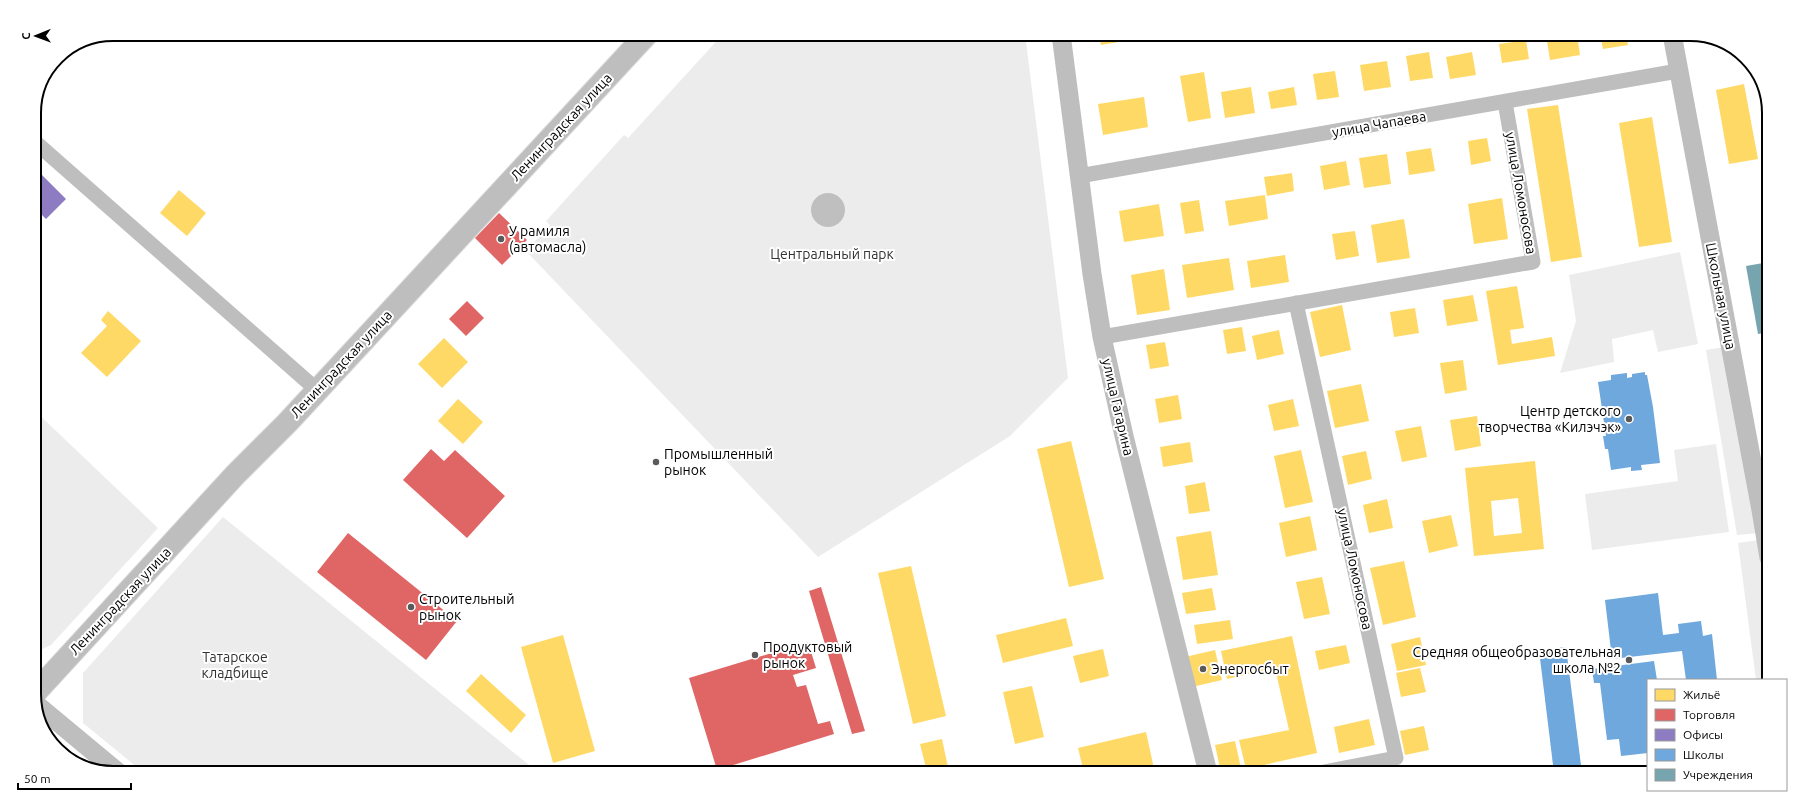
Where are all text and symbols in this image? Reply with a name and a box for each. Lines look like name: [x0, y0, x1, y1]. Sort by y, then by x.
north arrow: [16, 16, 56, 56]
text: С: [20, 33, 32, 40]
street label: Ленинградская улица: [507, 70, 615, 184]
street label: улица Чапаева: [1331, 108, 1427, 140]
street label: улица Ломоносова: [1502, 131, 1540, 255]
place label: У рамиля (автомасла): [509, 223, 586, 255]
marker: У рамиля (автомасла): [496, 234, 506, 244]
street label: Школьная улица: [1703, 241, 1739, 351]
park label: Центральный парк: [770, 246, 894, 262]
street label: Ленинградская улица: [287, 307, 395, 421]
street label: улица Гагарина: [1099, 357, 1137, 457]
place label: Центр детского творчества «Килэчэк»: [1478, 403, 1621, 435]
marker: Центр детского творчества «Килэчэк»: [1624, 414, 1634, 424]
place label: Промышленный рынок: [664, 446, 773, 478]
marker: Промышленный рынок: [651, 457, 661, 467]
street label: улица Ломоносова: [1334, 507, 1376, 631]
street label: Ленинградская улица: [66, 544, 174, 658]
place label: Строительный рынок: [419, 591, 514, 623]
marker: Строительный рынок: [406, 602, 416, 612]
place label: Продуктовый рынок: [763, 639, 852, 671]
place label: Средняя общеобразовательная школа №2: [1412, 644, 1621, 676]
park label: Татарское кладбище: [202, 649, 268, 681]
marker: Продуктовый рынок: [750, 650, 760, 660]
marker: Средняя общеобразовательная школа №2: [1624, 655, 1634, 665]
place label: Энергосбыт: [1211, 661, 1289, 677]
marker: Энергосбыт: [1198, 664, 1208, 674]
legend: [1647, 679, 1787, 791]
text: Жильё: [1683, 688, 1720, 701]
text: Торговля: [1683, 708, 1735, 721]
text: Офисы: [1683, 728, 1723, 741]
text: Школы: [1683, 748, 1724, 761]
scale bar: [18, 765, 131, 791]
text: Учреждения: [1683, 768, 1753, 781]
text: 50 m: [24, 772, 51, 785]

